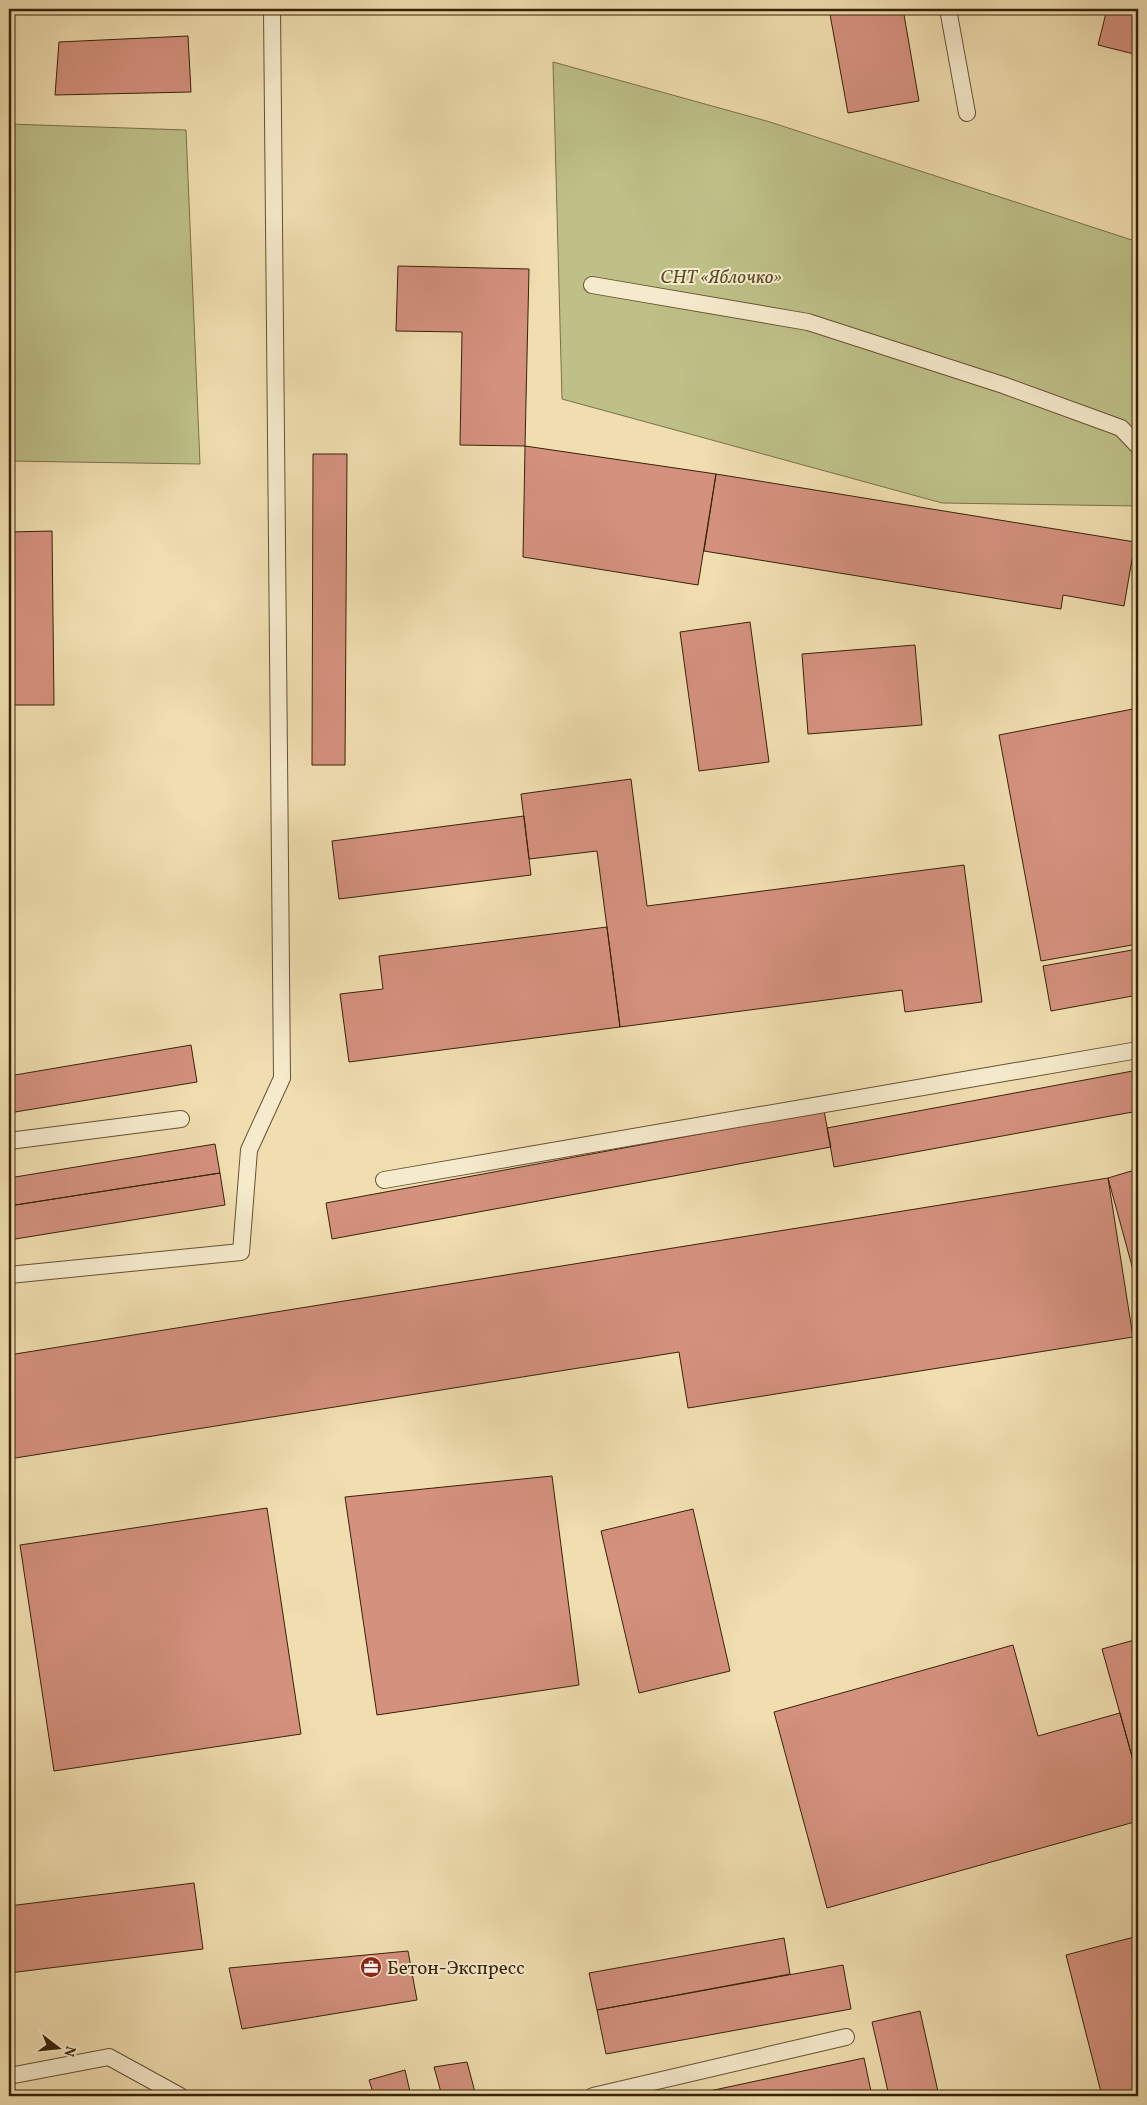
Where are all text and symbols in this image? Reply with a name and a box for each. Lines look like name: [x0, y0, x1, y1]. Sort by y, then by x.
park label: СНТ «Яблочко»: [660, 265, 782, 291]
office icon: Бетон-Экспресс: [359, 1955, 383, 1979]
place label: Бетон-Экспресс: [387, 1956, 525, 1982]
north arrow: [32, 2022, 82, 2072]
text: N: [59, 2044, 80, 2059]

